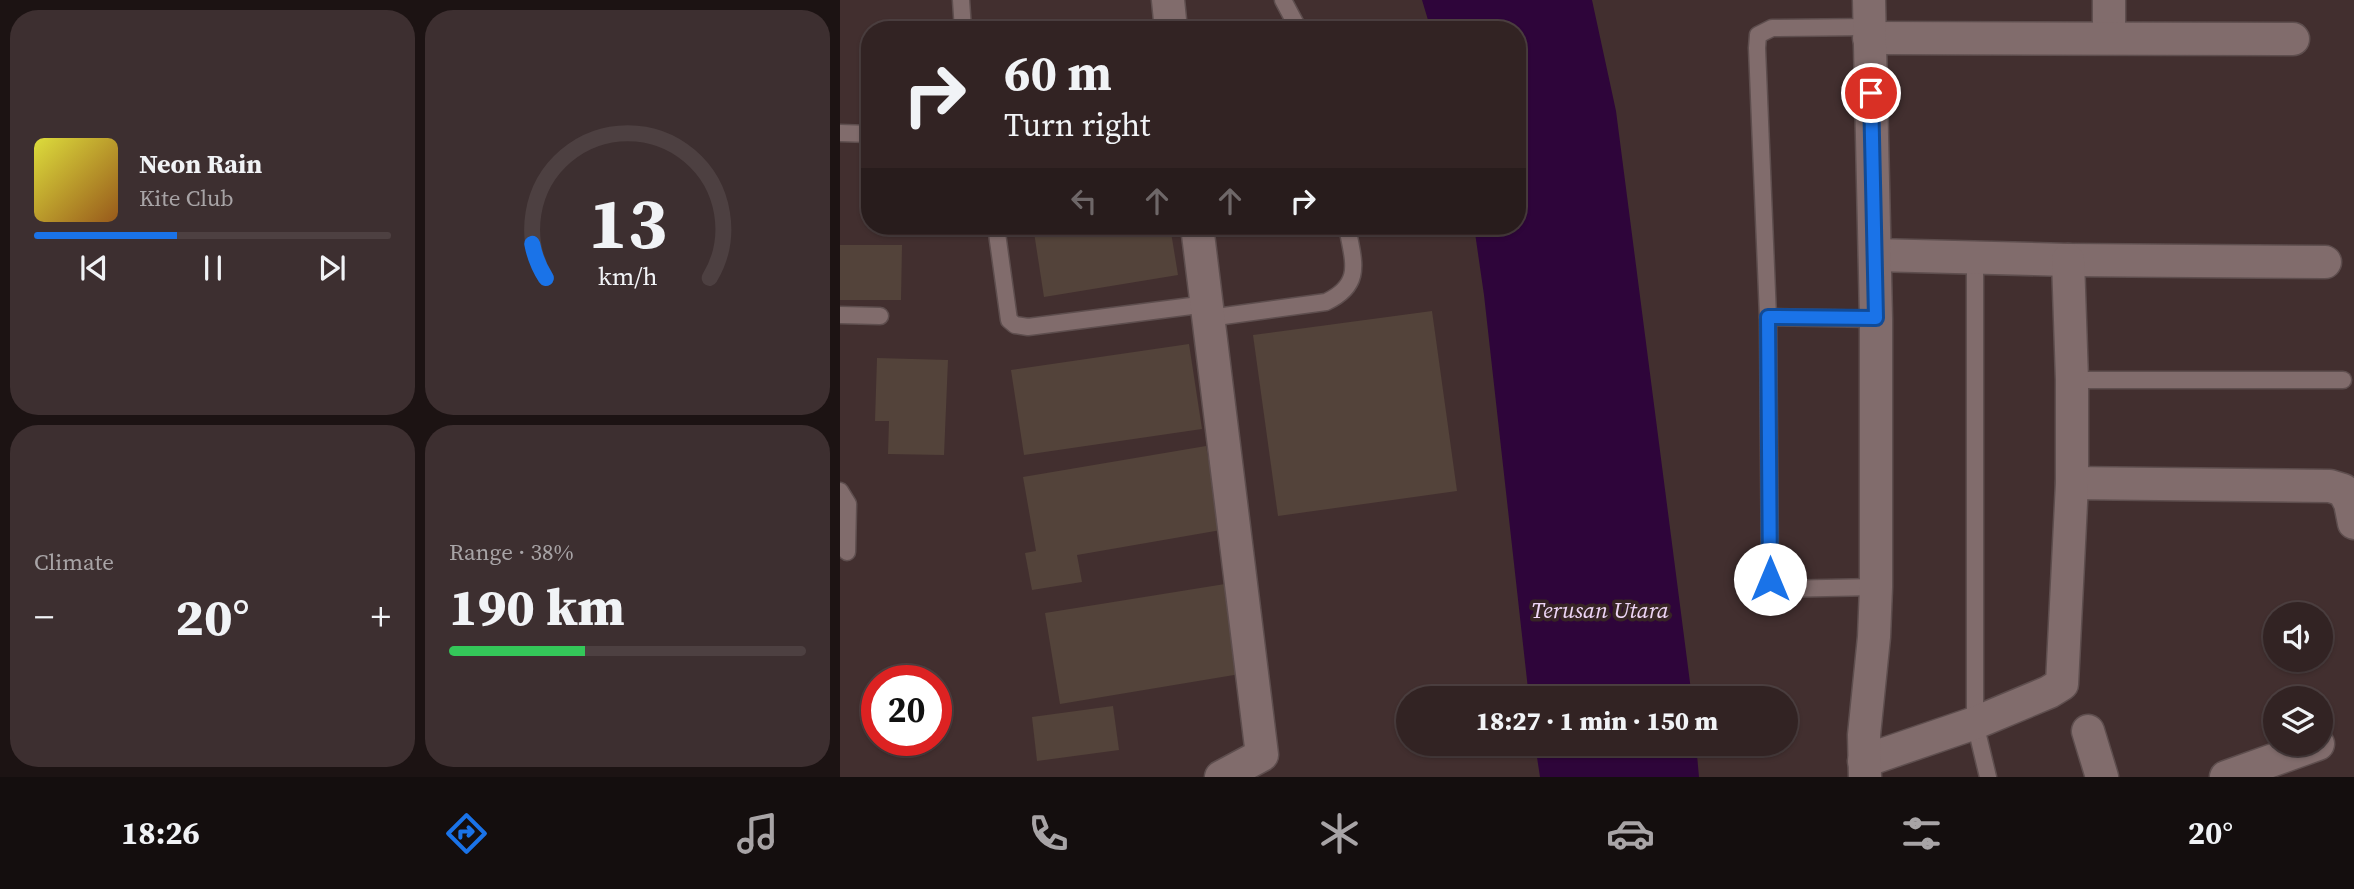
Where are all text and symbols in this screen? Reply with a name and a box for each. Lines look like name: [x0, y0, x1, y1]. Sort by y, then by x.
text: 60 m: [1004, 39, 1112, 106]
icon: right: [889, 49, 980, 140]
pin: [1841, 63, 1901, 123]
icon: arrive: [1852, 74, 1890, 112]
text: Turn right: [1004, 103, 1150, 147]
text: Neon Rain: [139, 146, 262, 182]
text: 13: [588, 174, 667, 273]
text: Kite Club: [139, 182, 234, 214]
icon: left: [1065, 182, 1103, 220]
icon: ahead: [1138, 182, 1176, 220]
icon: ahead: [1211, 182, 1249, 220]
icon: right: [1284, 182, 1322, 220]
icon: previous: [75, 249, 113, 287]
icon: pause: [194, 249, 232, 287]
icon: next: [313, 249, 351, 287]
text: km/h: [598, 259, 657, 293]
text: Range · 38%: [449, 536, 574, 568]
position arrow: [1733, 542, 1807, 616]
text: Climate: [34, 546, 114, 578]
text: 190 km: [449, 571, 625, 642]
text: 20°: [175, 581, 250, 652]
text: −: [34, 591, 54, 643]
text: +: [371, 591, 391, 643]
water label: Terusan Utara: [1531, 594, 1669, 626]
map controls: [2263, 602, 2333, 756]
button: sound: [2263, 602, 2333, 672]
speed limit sign: 20: [861, 665, 952, 756]
button: layers: [2263, 686, 2333, 756]
text: 18:27 · 1 min · 150 m: [1476, 703, 1718, 739]
icon: directions: [442, 809, 491, 858]
icon: music: [733, 809, 782, 858]
icon: phone: [1024, 809, 1073, 858]
icon: climate: [1315, 809, 1364, 858]
icon: car: [1606, 809, 1655, 858]
icon: filters: [1897, 809, 1946, 858]
text: 18:26: [121, 811, 200, 855]
text: 20°: [2188, 811, 2233, 855]

